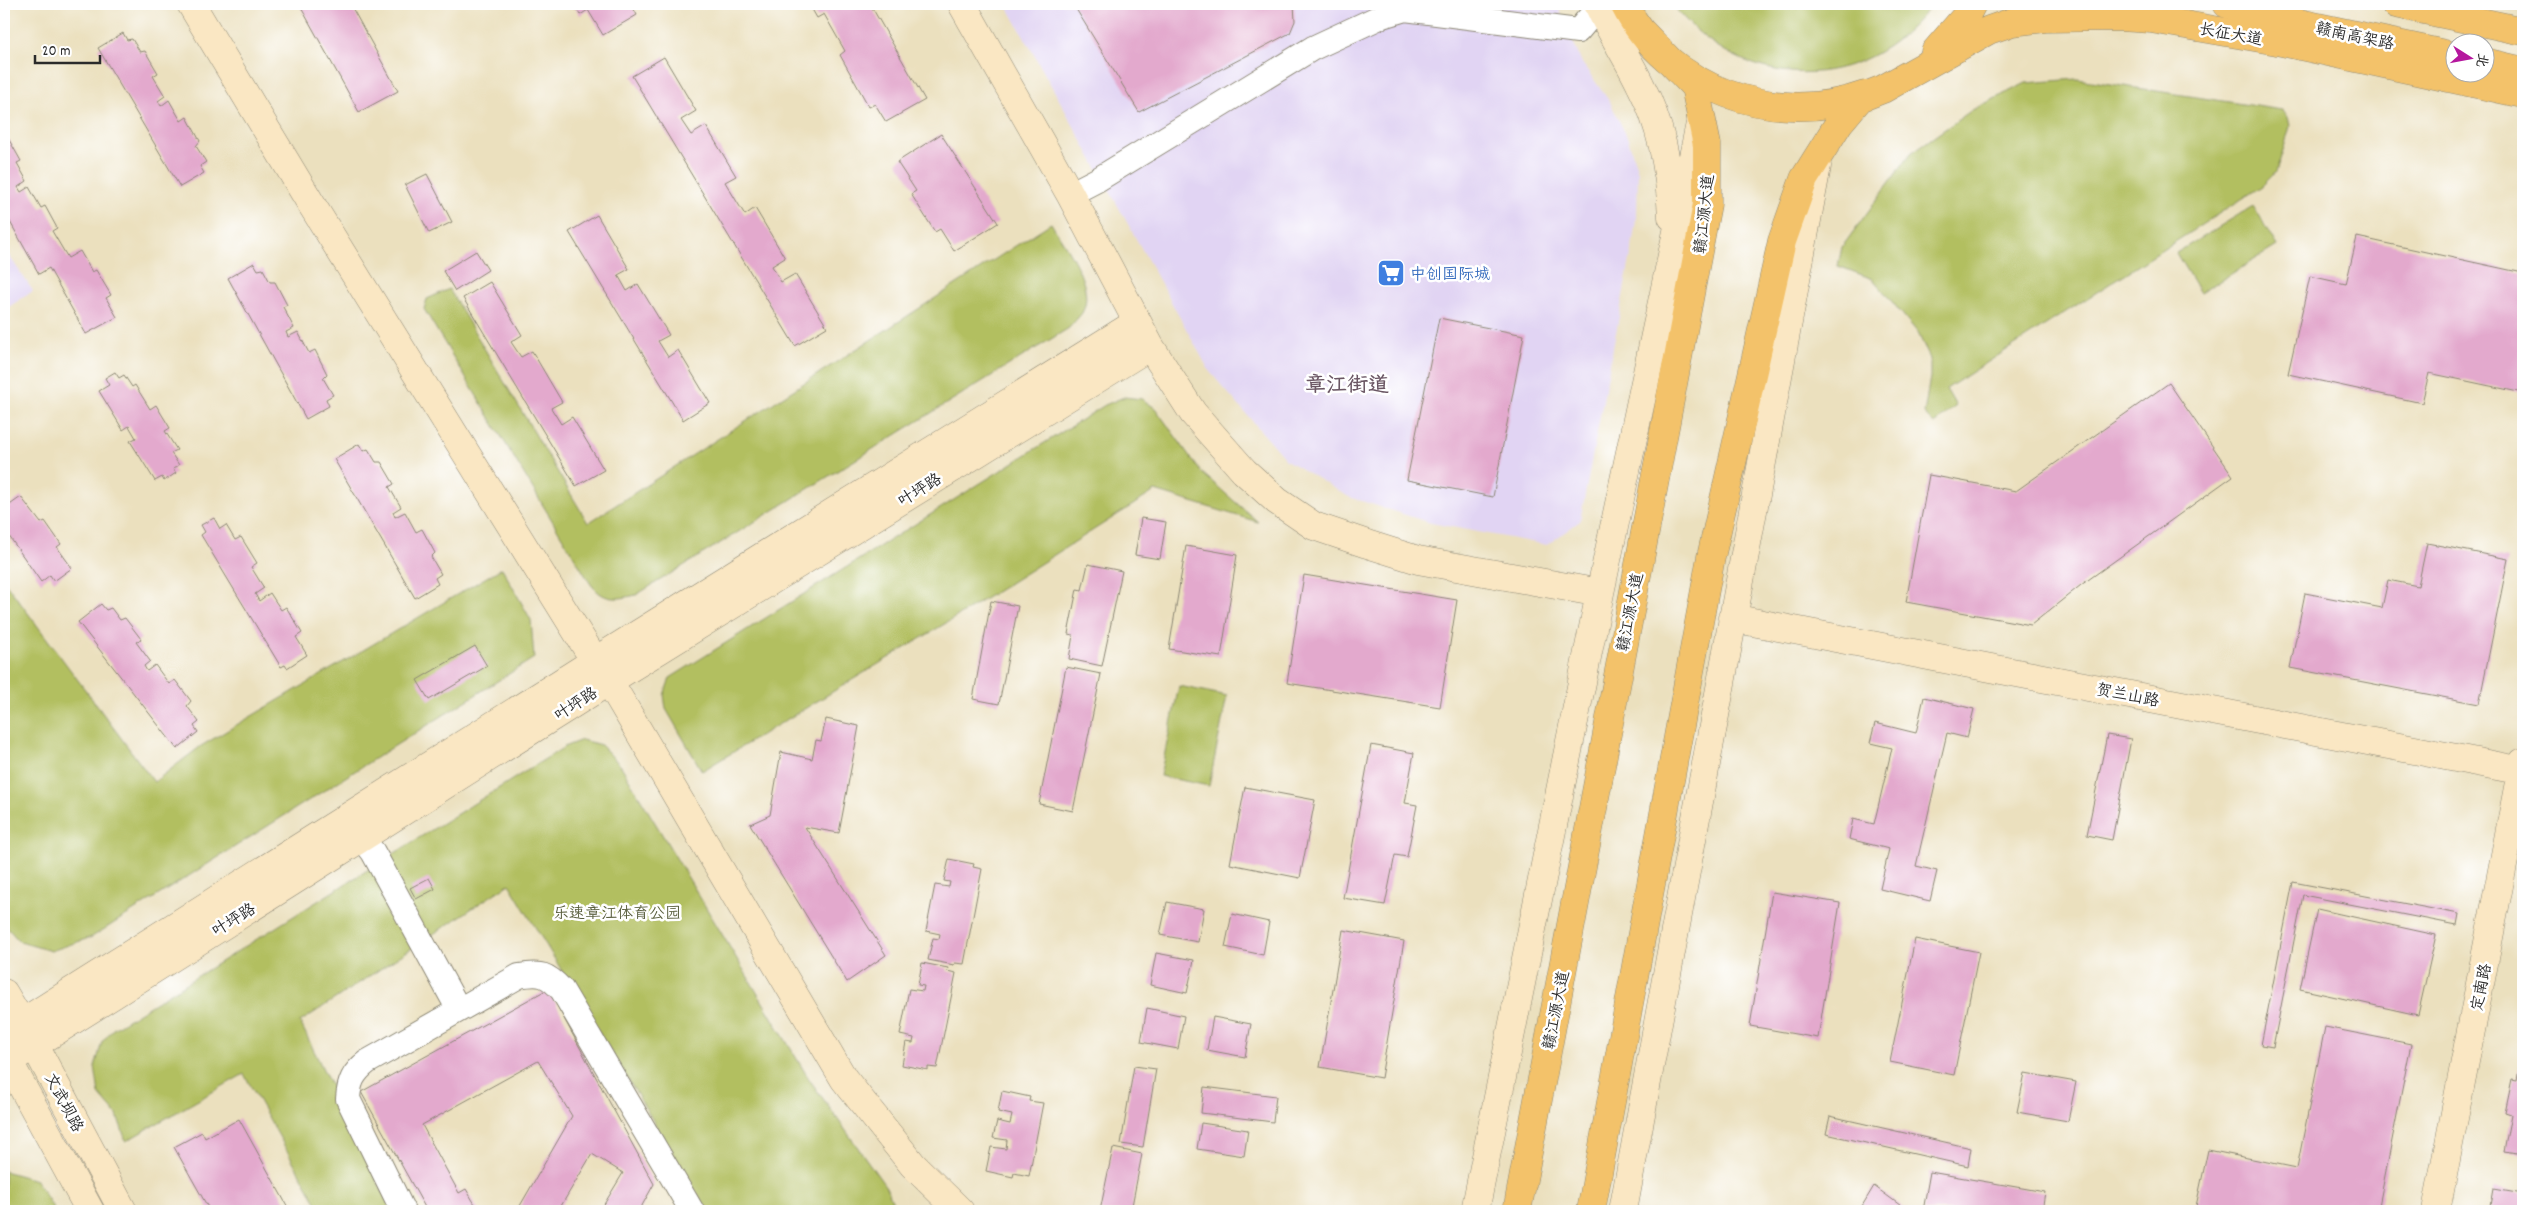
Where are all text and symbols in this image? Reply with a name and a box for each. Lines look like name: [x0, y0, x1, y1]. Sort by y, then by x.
street label: 赣南高架路: [2313, 18, 2396, 57]
street label: 长征大道: [2197, 19, 2264, 52]
scale bar: [35, 32, 100, 64]
north arrow: [2444, 32, 2494, 82]
text: 20 m: [42, 41, 70, 63]
text: 北: [2470, 51, 2492, 69]
street label: 赣江源大道: [1690, 173, 1721, 255]
supermarket icon: 中创国际城: [1376, 258, 1406, 288]
place label: 中创国际城: [1410, 264, 1490, 287]
district label: 章江街道: [1305, 372, 1389, 402]
street label: 叶坪路: [894, 469, 947, 514]
street label: 赣江源大道: [1613, 571, 1650, 654]
street label: 贺兰山路: [2094, 679, 2161, 714]
street label: 叶坪路: [550, 682, 603, 728]
street label: 叶坪路: [208, 899, 261, 944]
park label: 乐速章江体育公园: [553, 903, 681, 926]
street label: 定南路: [2467, 962, 2498, 1013]
street label: 赣江源大道: [1539, 969, 1576, 1052]
street label: 文武坝路: [38, 1070, 88, 1137]

